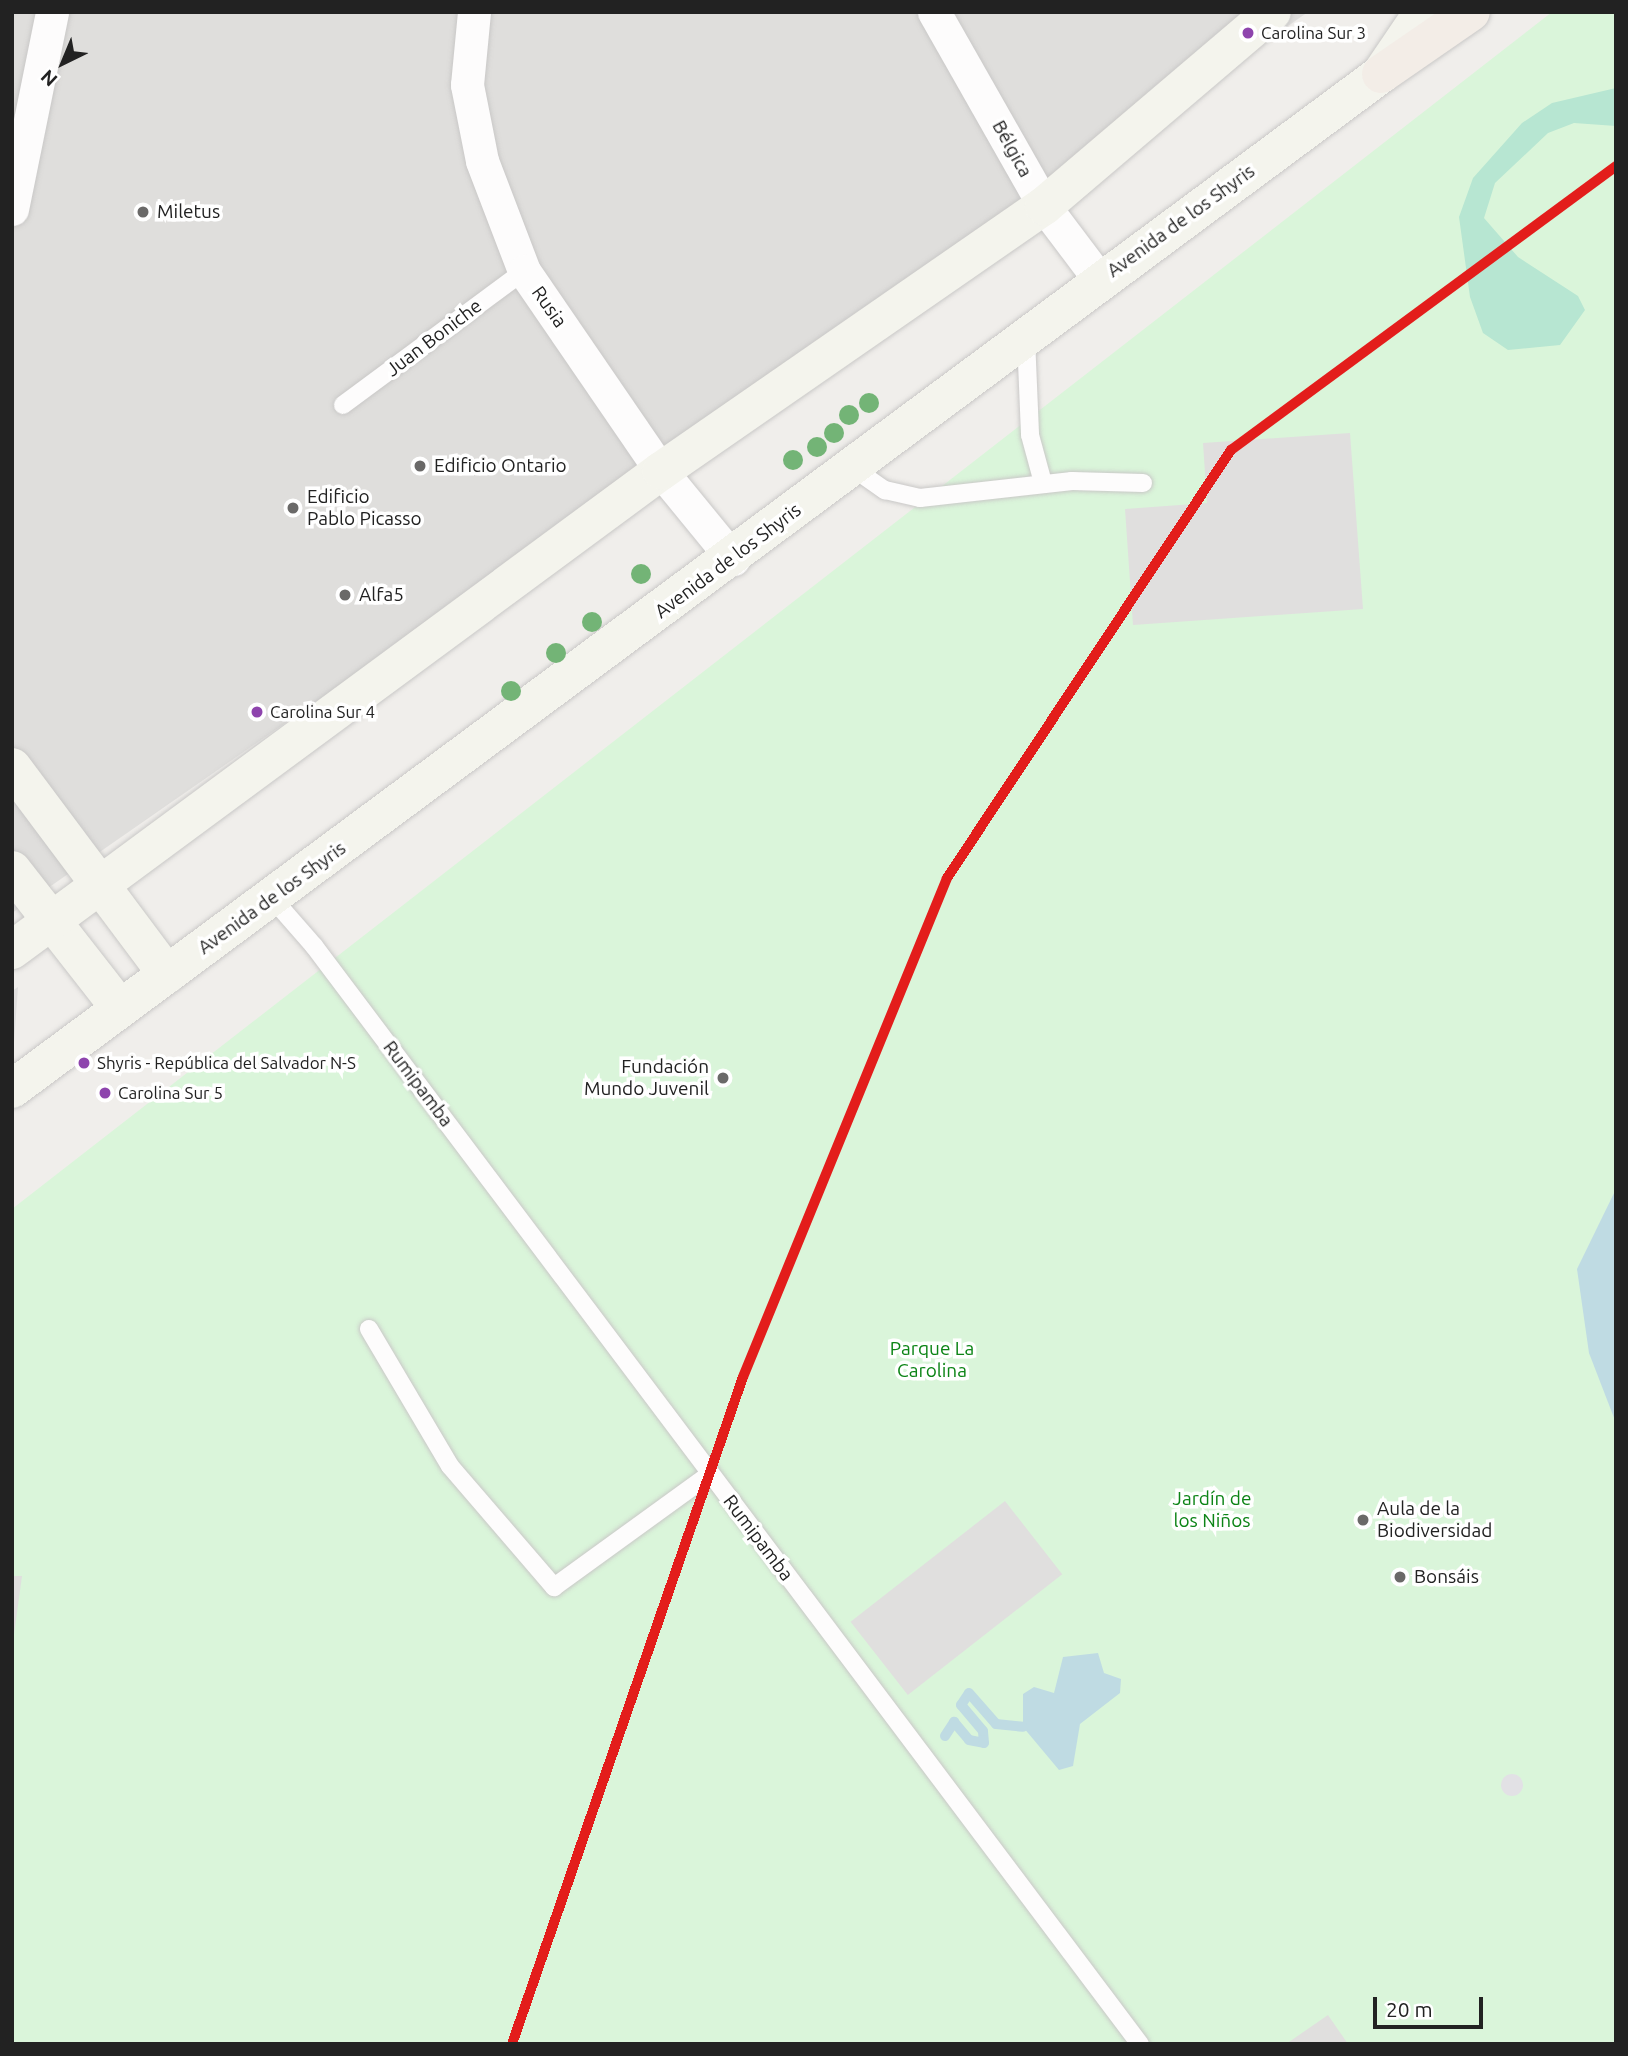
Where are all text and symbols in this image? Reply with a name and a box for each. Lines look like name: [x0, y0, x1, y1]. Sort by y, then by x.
place label: Carolina Sur 3: [1261, 23, 1366, 43]
marker: Carolina Sur 3: [1241, 26, 1255, 40]
north arrow: [28, 28, 98, 98]
text: N: [36, 65, 61, 91]
street label: Bélgica: [987, 117, 1037, 181]
street label: Avenida de los Shyris: [1103, 160, 1259, 282]
place label: Miletus: [157, 201, 220, 223]
marker: Miletus: [135, 204, 151, 220]
street label: Rusia: [527, 282, 571, 332]
street label: Juan Boniche: [382, 295, 486, 381]
place label: Edificio Ontario: [434, 455, 567, 477]
marker: Edificio Ontario: [412, 458, 428, 474]
place label: Edificio Pablo Picasso: [307, 486, 422, 530]
street label: Avenida de los Shyris: [650, 499, 806, 623]
marker: Edificio Pablo Picasso: [285, 500, 301, 516]
place label: Alfa5: [359, 584, 404, 606]
marker: Alfa5: [337, 587, 353, 603]
place label: Carolina Sur 4: [270, 702, 375, 722]
marker: Carolina Sur 4: [250, 705, 264, 719]
street label: Avenida de los Shyris: [194, 837, 350, 959]
street label: Rumipamba: [378, 1036, 458, 1132]
place label: Shyris - República del Salvador N-S: [97, 1053, 356, 1073]
marker: Shyris - República del Salvador N-S: [77, 1056, 91, 1070]
place label: Fundación Mundo Juvenil: [584, 1056, 709, 1100]
marker: Fundación Mundo Juvenil: [715, 1070, 731, 1086]
place label: Carolina Sur 5: [118, 1083, 223, 1103]
marker: Carolina Sur 5: [98, 1086, 112, 1100]
park label: Parque La Carolina: [890, 1338, 974, 1382]
park label: Jardín de los Niños: [1173, 1488, 1251, 1532]
street label: Rumipamba: [718, 1490, 798, 1586]
place label: Aula de la Biodiversidad: [1377, 1498, 1492, 1542]
marker: Aula de la Biodiversidad: [1355, 1512, 1371, 1528]
place label: Bonsáis: [1414, 1566, 1479, 1588]
marker: Bonsáis: [1392, 1569, 1408, 1585]
scale bar: [1376, 1982, 1486, 2026]
text: 20 m: [1386, 1997, 1433, 2021]

